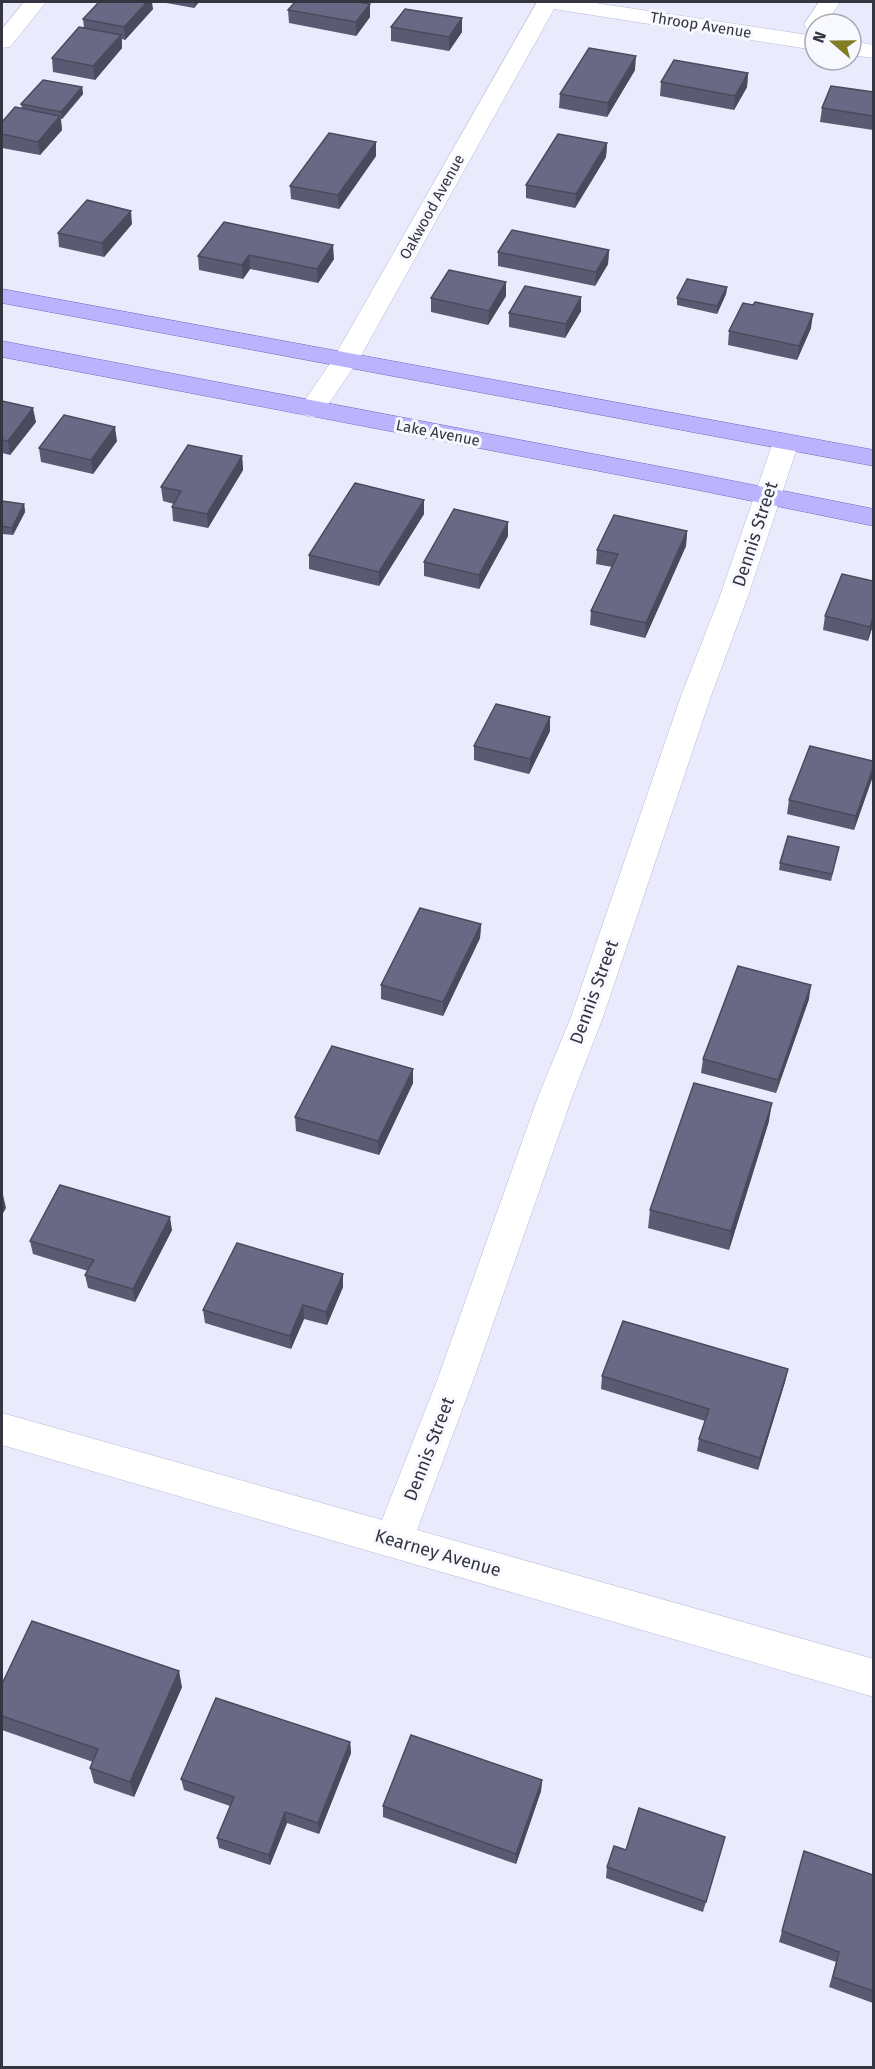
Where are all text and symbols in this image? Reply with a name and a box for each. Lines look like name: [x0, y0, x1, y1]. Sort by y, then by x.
street label: Throop Avenue: [649, 8, 753, 42]
north arrow: [803, 12, 863, 72]
text: N: [809, 29, 830, 45]
street label: Oakwood Avenue: [396, 151, 468, 263]
street label: Lake Avenue: [395, 416, 481, 450]
street label: Dennis Street: [728, 478, 783, 590]
street label: Dennis Street: [565, 936, 623, 1047]
street label: Dennis Street: [399, 1393, 459, 1504]
street label: Kearney Avenue: [372, 1524, 504, 1582]

